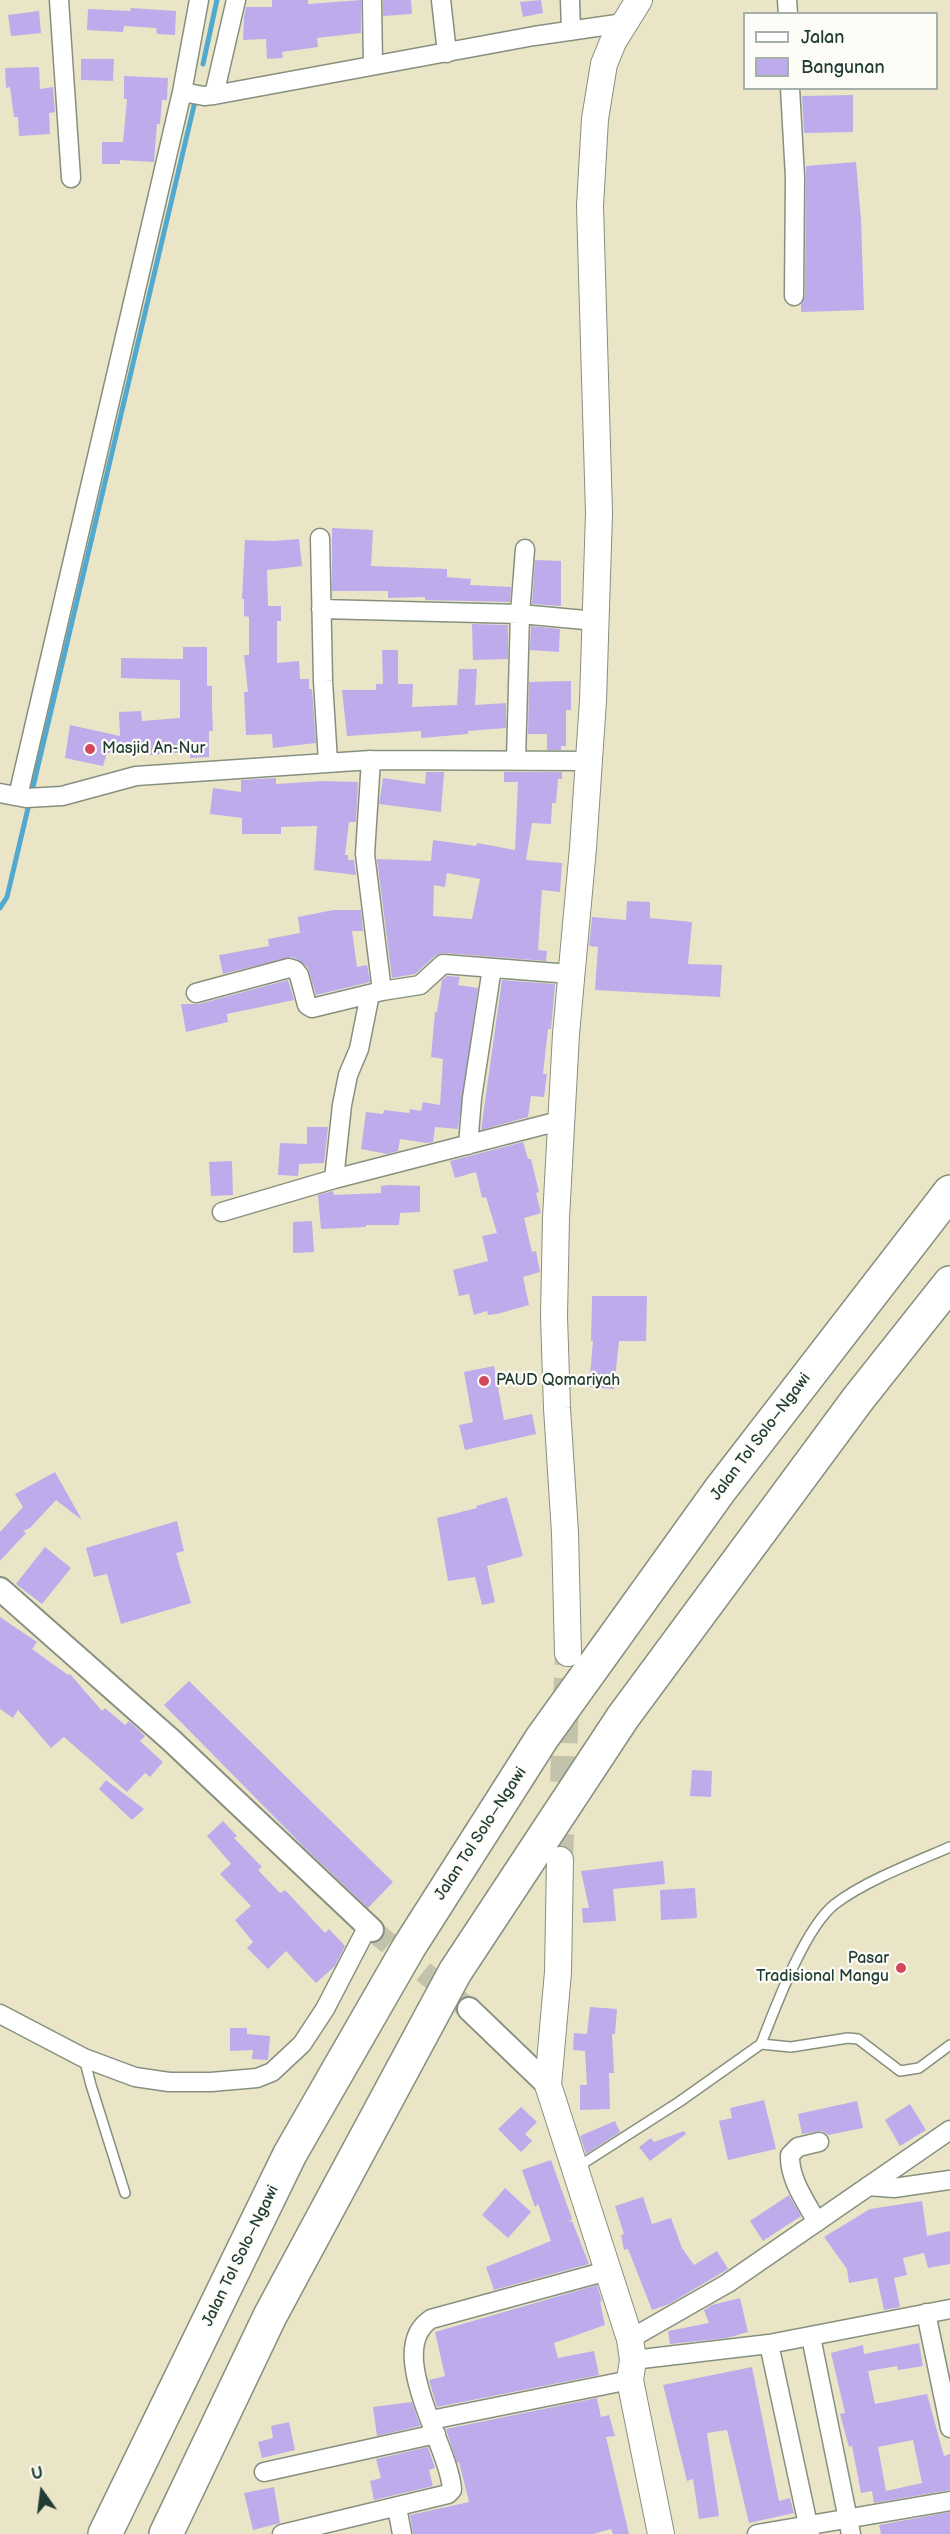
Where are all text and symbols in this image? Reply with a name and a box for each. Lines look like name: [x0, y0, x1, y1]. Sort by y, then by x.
legend: [743, 12, 938, 90]
text: Jalan: [801, 27, 844, 48]
text: Bangunan: [801, 57, 885, 78]
place label: Masjid An-Nur: [102, 739, 205, 759]
marker: Masjid An-Nur: [83, 742, 97, 756]
street label: Jalan Tol Solo–Ngawi: [707, 1370, 815, 1504]
place label: PAUD Qomariyah: [496, 1371, 620, 1391]
marker: PAUD Qomariyah: [477, 1374, 491, 1388]
street label: Jalan Tol Solo–Ngawi: [431, 1764, 531, 1904]
place label: Pasar Tradisional Mangu: [756, 1949, 889, 1987]
marker: Pasar Tradisional Mangu: [894, 1961, 908, 1975]
street label: Jalan Tol Solo–Ngawi: [198, 2182, 284, 2330]
north arrow: [12, 2462, 72, 2522]
text: U: [30, 2463, 45, 2485]

